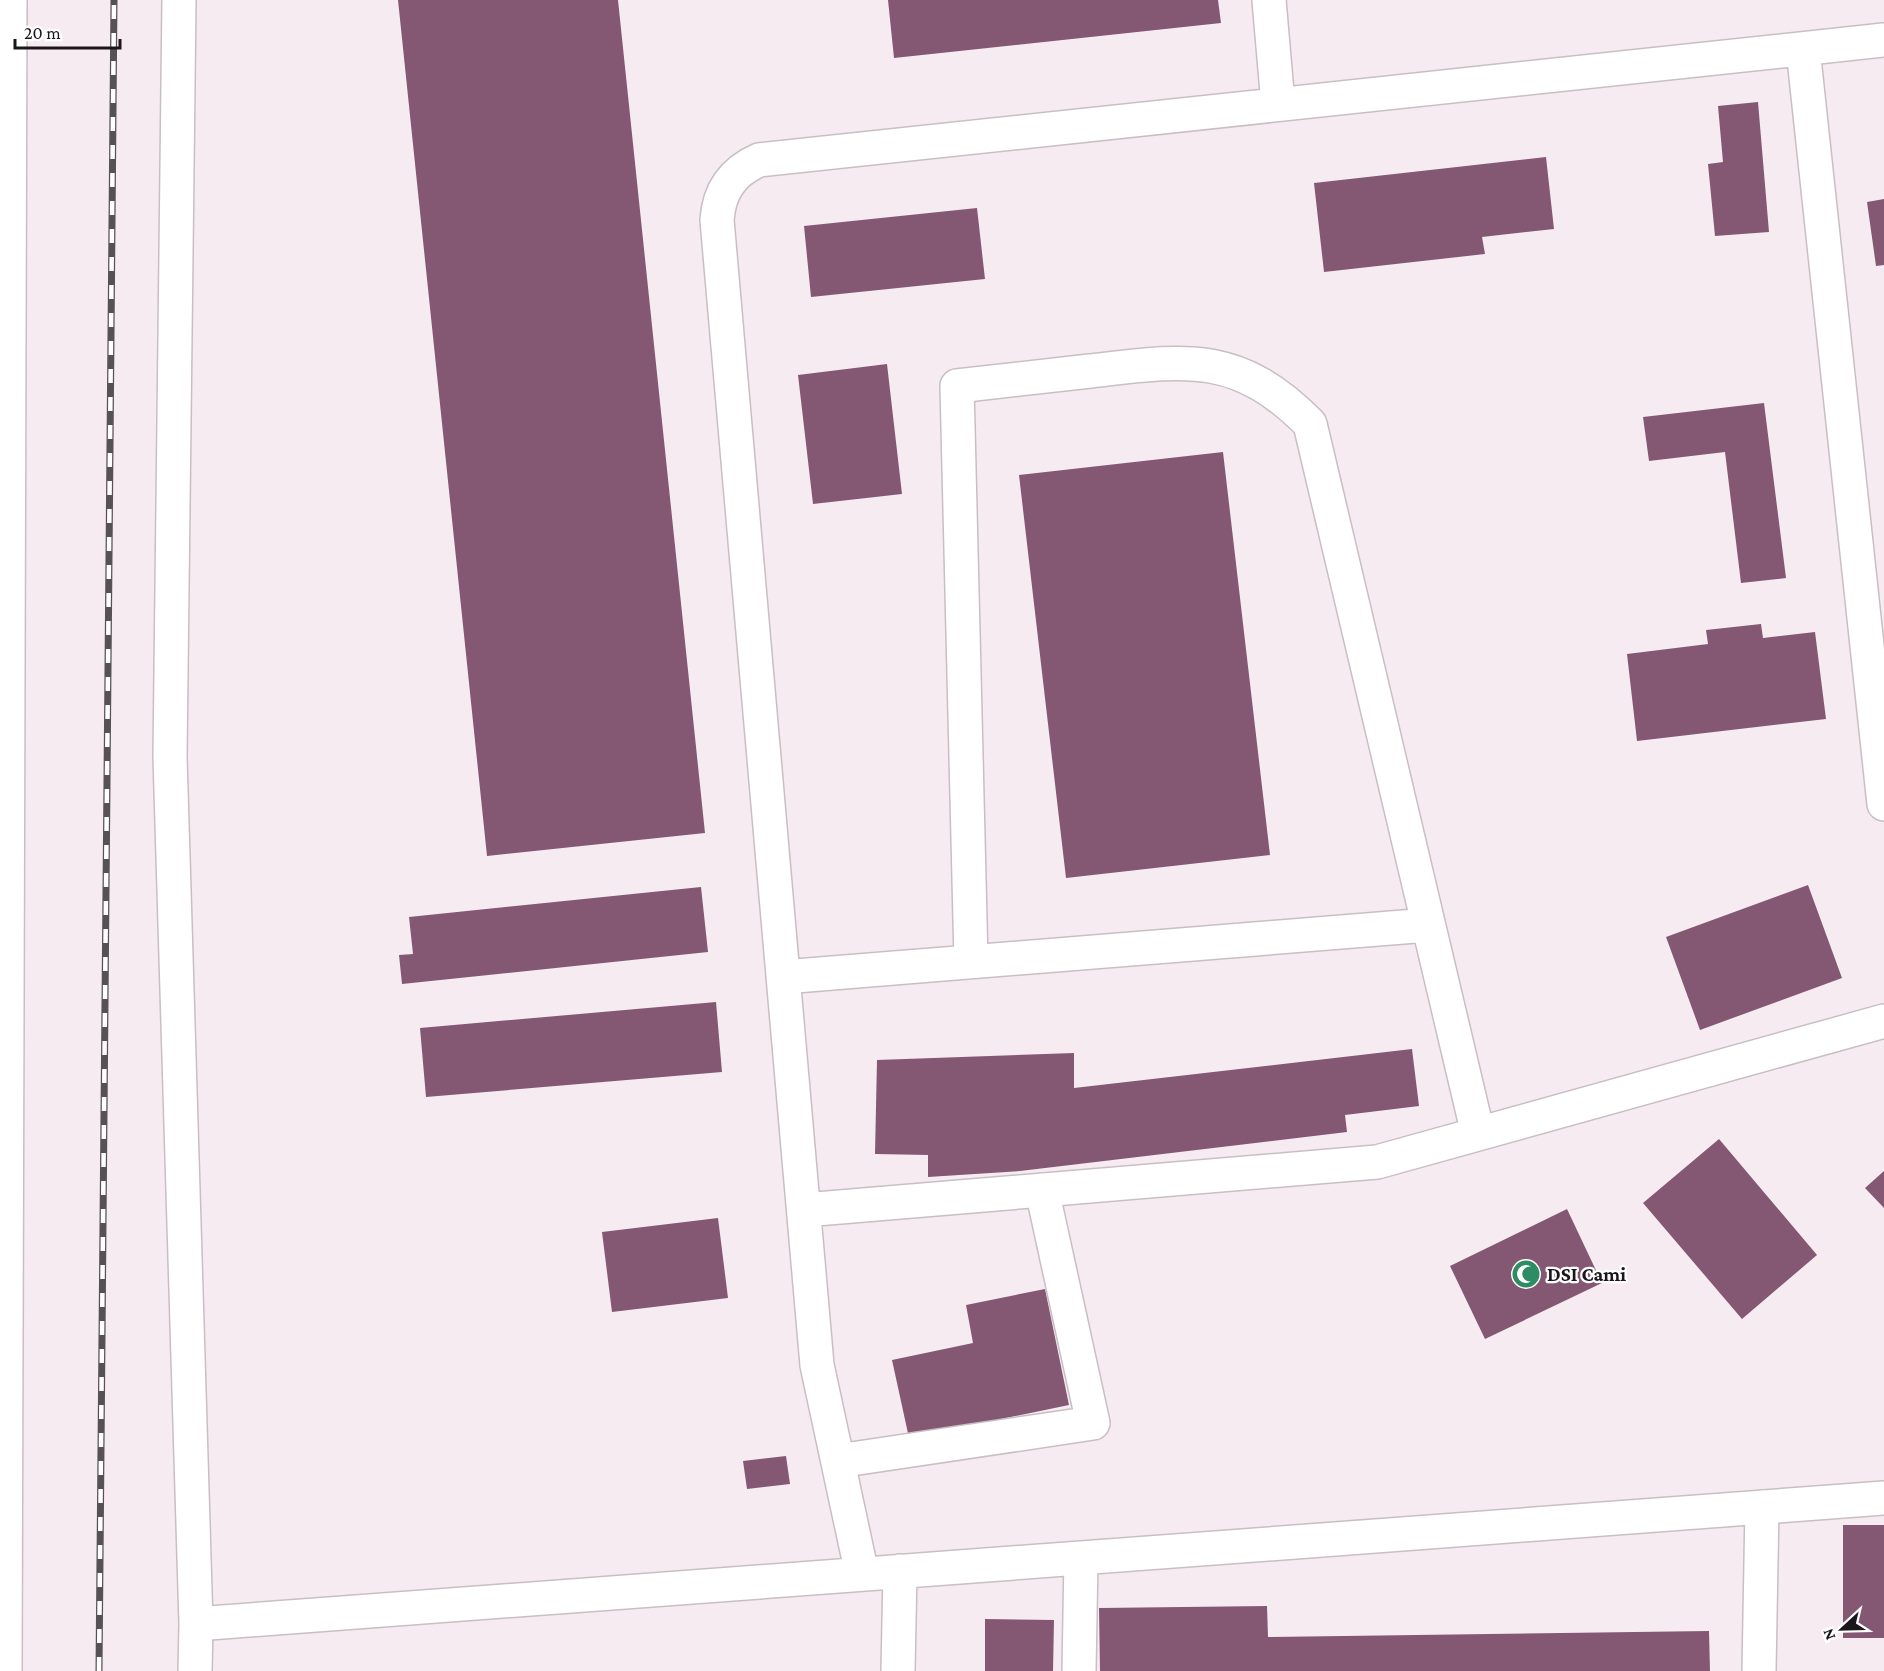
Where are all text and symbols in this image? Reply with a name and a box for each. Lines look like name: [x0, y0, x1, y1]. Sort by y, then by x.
scale bar: [15, 12, 120, 50]
text: 20 m: [24, 23, 61, 43]
mosque icon: DSI Cami: [1510, 1258, 1542, 1290]
place label: DSI Cami: [1547, 1263, 1626, 1285]
north arrow: [1812, 1599, 1872, 1659]
text: N: [1819, 1626, 1838, 1643]

